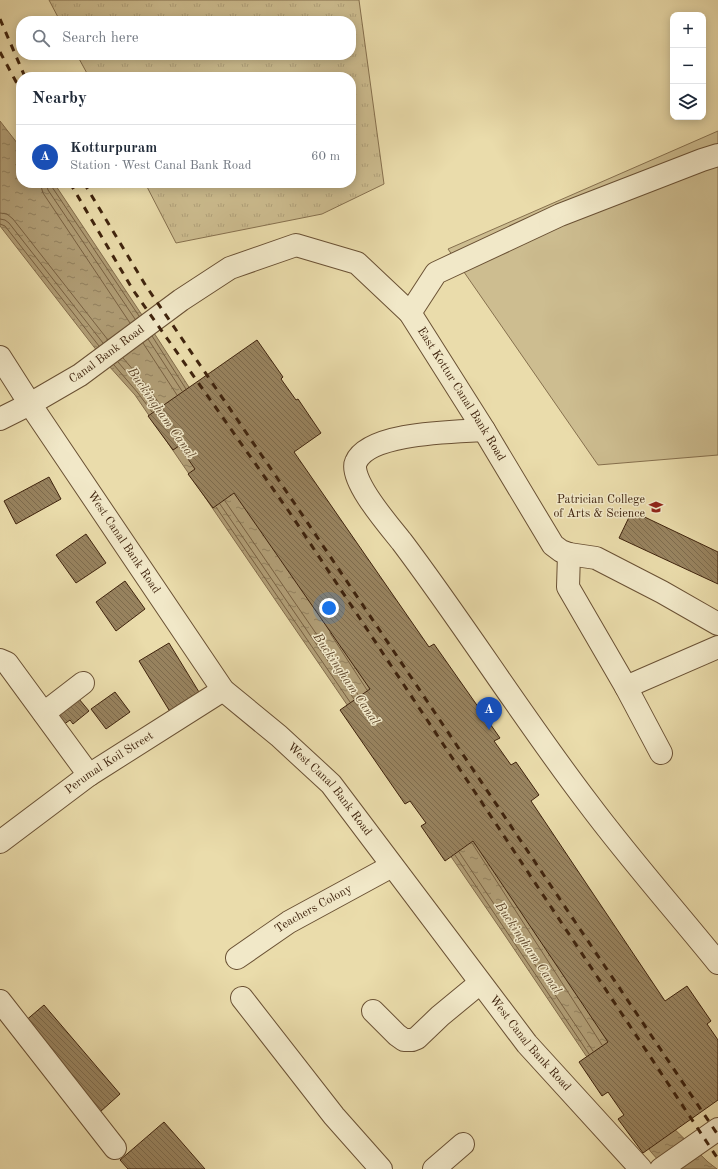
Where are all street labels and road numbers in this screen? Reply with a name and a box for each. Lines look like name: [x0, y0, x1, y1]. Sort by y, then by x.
street label: Canal Bank Road: [67, 323, 147, 386]
street label: East Kottur Canal Bank Road: [415, 325, 507, 463]
street label: West Canal Bank Road: [85, 489, 162, 596]
street label: Perumal Koil Street: [63, 730, 156, 797]
street label: West Canal Bank Road: [285, 741, 374, 838]
street label: Teachers Colony: [273, 883, 355, 936]
street label: West Canal Bank Road: [487, 994, 573, 1093]

